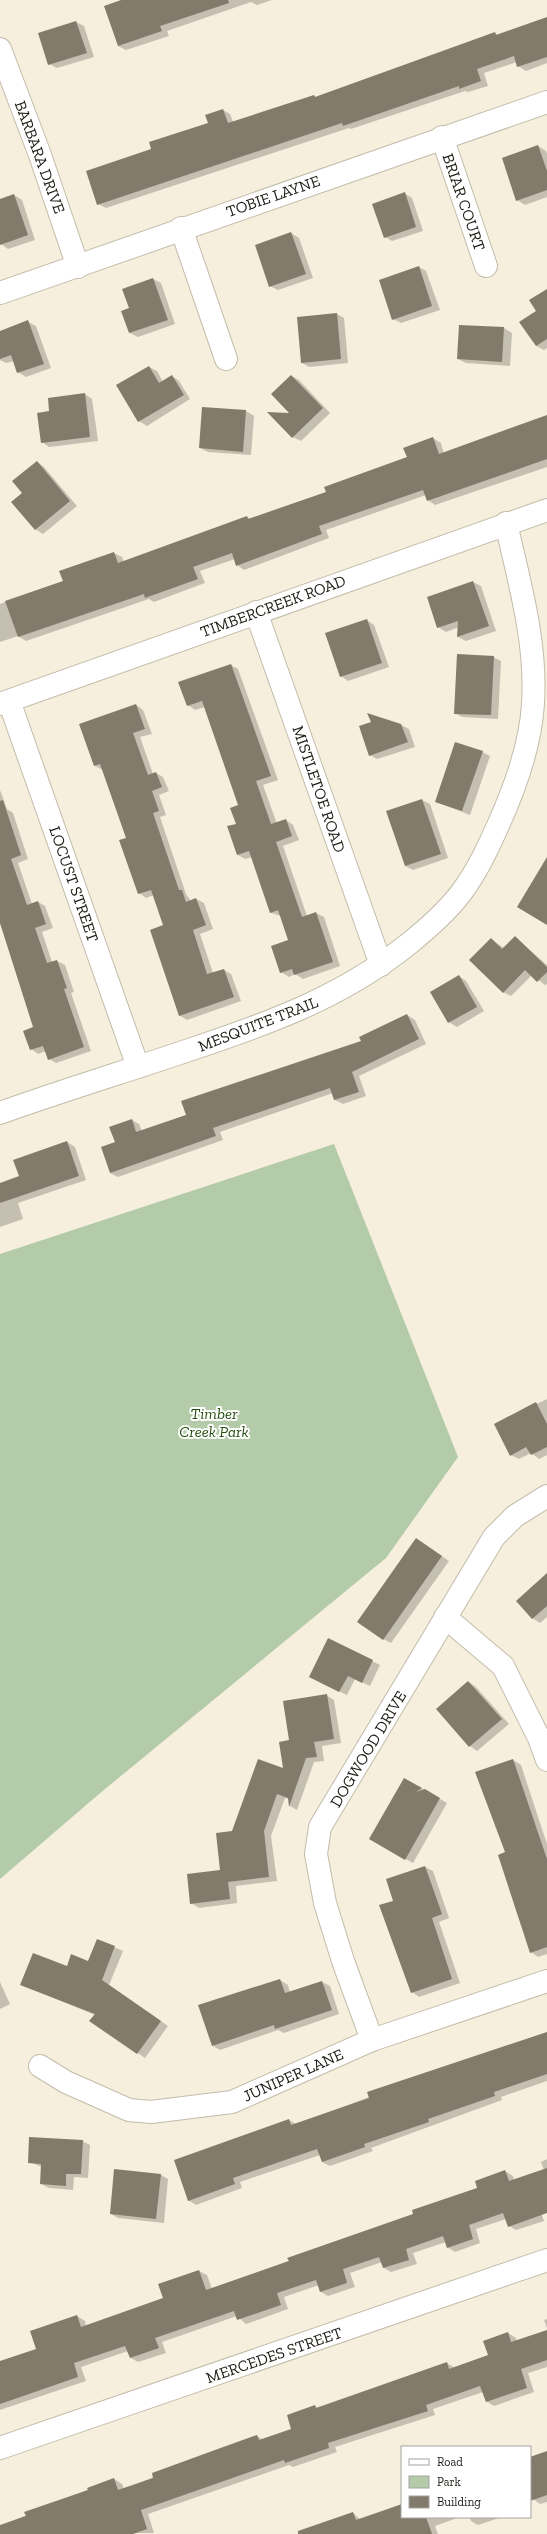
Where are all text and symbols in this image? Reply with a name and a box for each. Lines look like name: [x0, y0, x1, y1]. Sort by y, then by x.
street label: BARBARA DRIVE: [11, 98, 69, 216]
street label: BRIAR COURT: [438, 151, 490, 253]
street label: TOBIE LAYNE: [224, 171, 322, 221]
street label: TIMBERCREEK ROAD: [198, 571, 348, 641]
street label: MISTLETOE ROAD: [288, 723, 350, 855]
street label: LOCUST STREET: [45, 824, 103, 944]
street label: MESQUITE TRAIL: [195, 992, 321, 1056]
park label: Timber Creek Park: [179, 1404, 249, 1441]
street label: DOGWOOD DRIVE: [326, 1687, 410, 1811]
street label: JUNIPER LANE: [240, 2044, 346, 2106]
street label: MERCEDES STREET: [203, 2323, 345, 2387]
legend: [401, 2446, 531, 2518]
text: Road: [437, 2455, 463, 2469]
text: Park: [437, 2475, 462, 2489]
text: Building: [437, 2495, 481, 2509]

